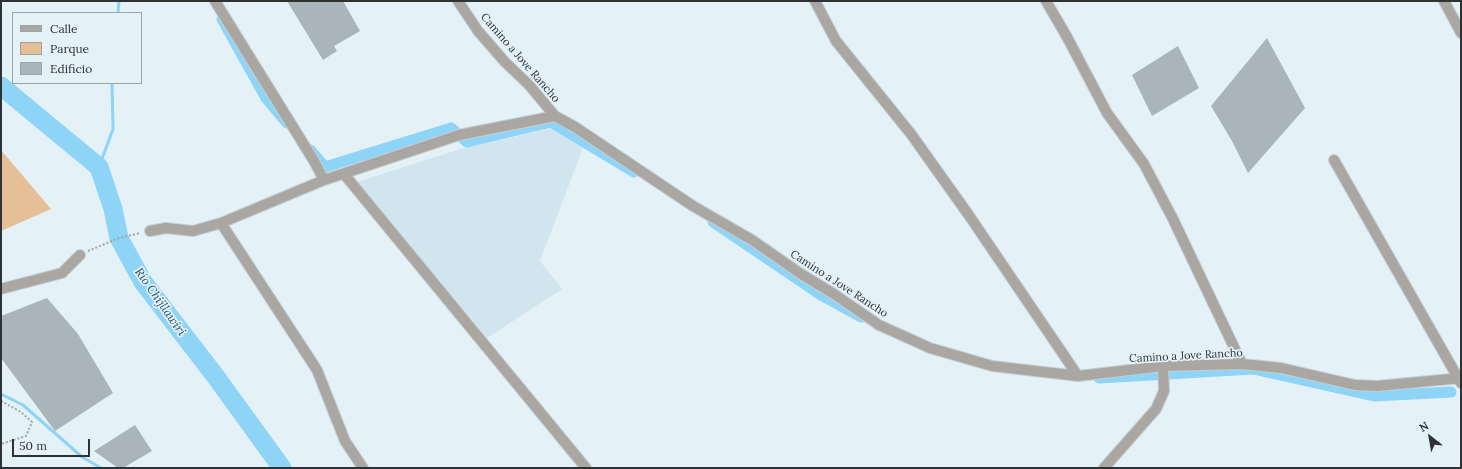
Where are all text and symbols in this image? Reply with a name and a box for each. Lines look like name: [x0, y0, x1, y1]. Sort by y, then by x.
street label: Camino a Jove Rancho: [478, 11, 562, 105]
legend: [12, 12, 142, 84]
text: Calle: [50, 21, 78, 36]
text: Parque: [50, 41, 89, 56]
text: Edificio: [50, 61, 92, 76]
street label: Camino a Jove Rancho: [788, 247, 890, 321]
water label: Río Chijllawiri: [131, 265, 189, 339]
street label: Camino a Jove Rancho: [1129, 346, 1243, 366]
north arrow: [1410, 417, 1450, 457]
text: N: [1417, 419, 1431, 435]
scale bar: [14, 431, 92, 457]
text: 50 m: [19, 438, 47, 453]

